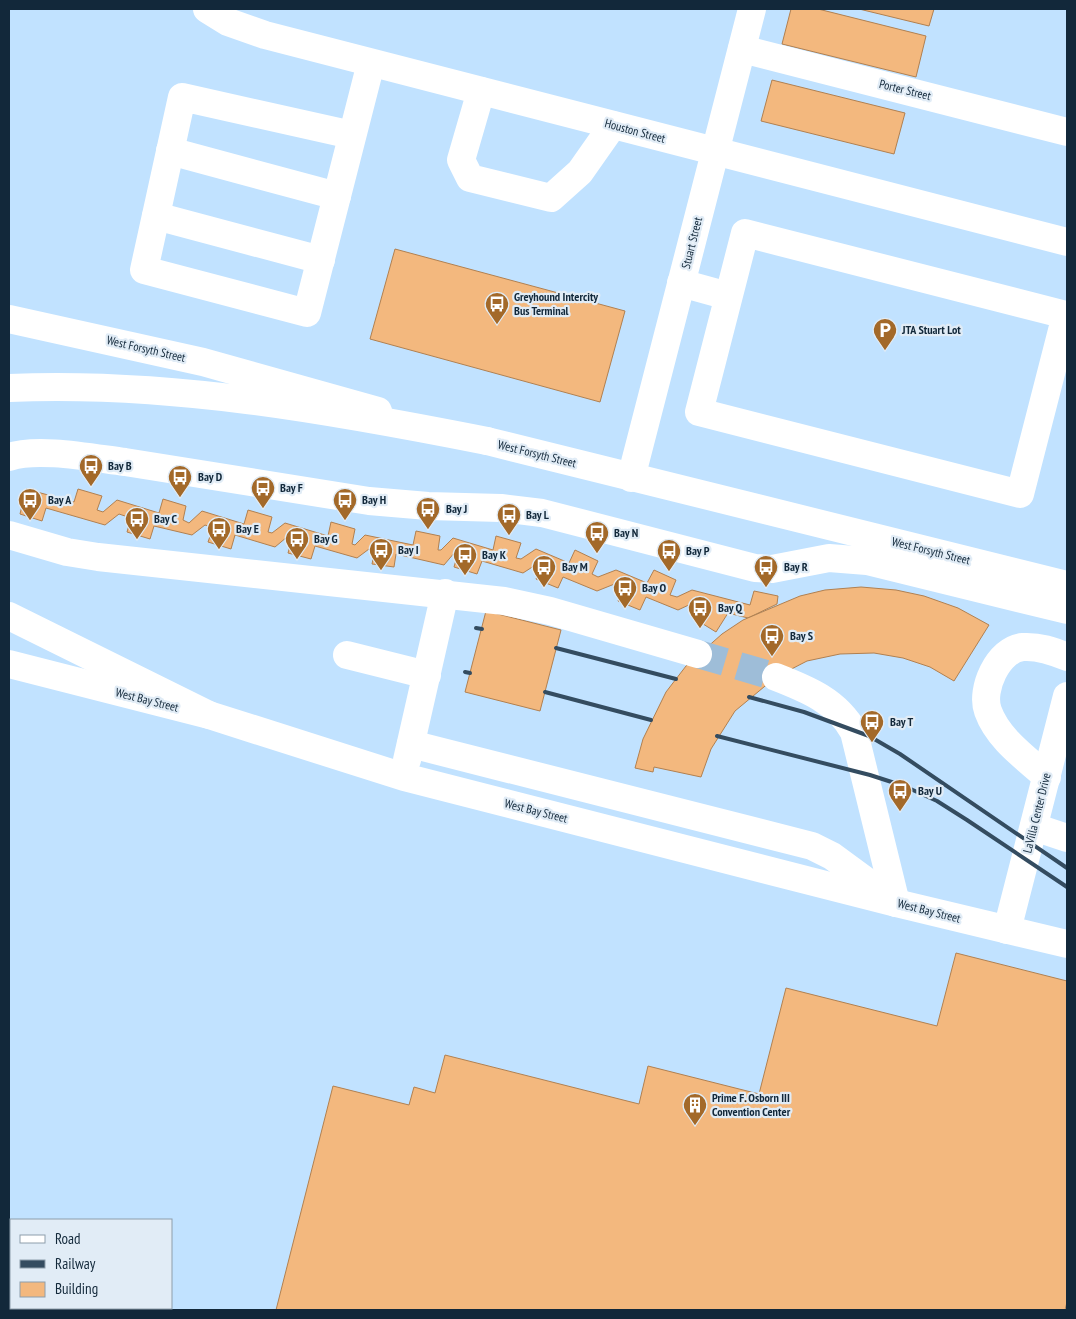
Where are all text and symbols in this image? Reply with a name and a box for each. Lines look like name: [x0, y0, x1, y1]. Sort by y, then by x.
street label: Porter Street: [878, 76, 933, 103]
street label: Houston Street: [603, 115, 668, 146]
street label: Stuart Street: [678, 215, 705, 270]
place label: Greyhound Intercity Bus Terminal: [514, 289, 598, 318]
bus stop icon: Greyhound Intercity Bus Terminal: [484, 291, 510, 325]
parking icon: JTA Stuart Lot: [872, 317, 898, 351]
place label: JTA Stuart Lot: [901, 322, 961, 337]
street label: West Forsyth Street: [105, 332, 188, 365]
street label: West Forsyth Street: [496, 437, 579, 471]
bus stop icon: Bay B: [78, 453, 104, 487]
place label: Bay B: [108, 458, 132, 473]
bus stop icon: Bay D: [167, 464, 193, 498]
place label: Bay D: [198, 469, 223, 484]
bus stop icon: Bay F: [250, 475, 276, 509]
place label: Bay F: [280, 480, 303, 495]
bus stop icon: Bay A: [17, 487, 43, 521]
bus stop icon: Bay H: [332, 487, 358, 521]
place label: Bay A: [48, 492, 72, 507]
place label: Bay H: [362, 492, 386, 507]
bus stop icon: Bay J: [415, 496, 441, 530]
place label: Bay J: [446, 501, 467, 516]
bus stop icon: Bay L: [496, 502, 522, 536]
bus stop icon: Bay C: [124, 506, 150, 540]
place label: Bay L: [526, 507, 549, 522]
place label: Bay C: [154, 511, 178, 526]
bus stop icon: Bay E: [206, 516, 232, 550]
bus stop icon: Bay N: [584, 520, 610, 554]
place label: Bay E: [236, 521, 259, 536]
place label: Bay N: [614, 525, 638, 540]
bus stop icon: Bay G: [284, 526, 310, 560]
place label: Bay G: [314, 531, 338, 546]
street label: West Forsyth Street: [890, 534, 973, 568]
bus stop icon: Bay I: [368, 537, 394, 571]
bus stop icon: Bay P: [656, 538, 682, 572]
place label: Bay I: [398, 542, 419, 557]
bus stop icon: Bay K: [452, 542, 478, 576]
place label: Bay P: [686, 543, 710, 558]
place label: Bay K: [482, 547, 507, 562]
bus stop icon: Bay M: [531, 554, 557, 588]
bus stop icon: Bay R: [753, 554, 779, 588]
place label: Bay M: [562, 559, 588, 574]
place label: Bay R: [784, 559, 808, 574]
bus stop icon: Bay O: [612, 575, 638, 609]
place label: Bay O: [642, 580, 667, 595]
bus stop icon: Bay Q: [687, 595, 713, 629]
place label: Bay Q: [718, 600, 743, 615]
bus stop icon: Bay S: [759, 623, 785, 657]
place label: Bay S: [790, 628, 813, 643]
street label: West Bay Street: [114, 684, 181, 715]
bus stop icon: Bay T: [859, 709, 885, 743]
place label: Bay T: [890, 714, 913, 729]
street label: LaVilla Center Drive: [1019, 771, 1054, 854]
bus stop icon: Bay U: [887, 778, 913, 812]
place label: Bay U: [918, 783, 942, 798]
street label: West Bay Street: [503, 795, 570, 826]
street label: West Bay Street: [896, 895, 963, 926]
place label: Prime F. Osborn III Convention Center: [712, 1090, 791, 1119]
building icon: Prime F. Osborn III Convention Center: [682, 1092, 708, 1126]
legend: [10, 1219, 172, 1309]
text: Road: [55, 1229, 81, 1248]
text: Railway: [55, 1254, 96, 1273]
text: Building: [55, 1279, 98, 1298]

